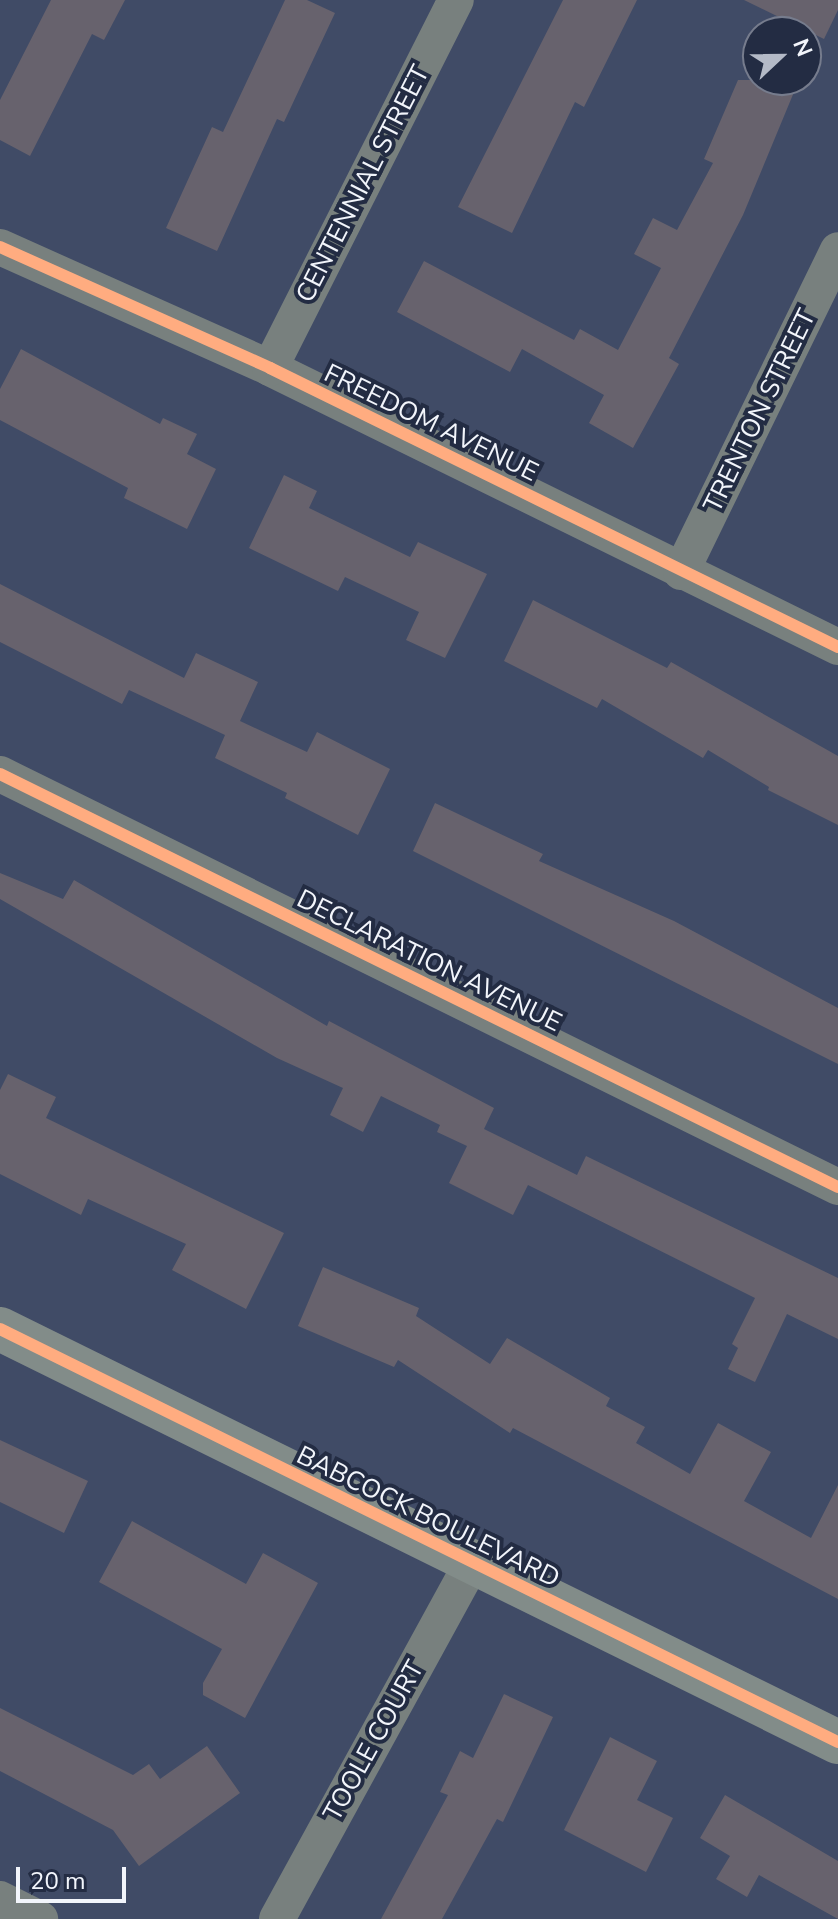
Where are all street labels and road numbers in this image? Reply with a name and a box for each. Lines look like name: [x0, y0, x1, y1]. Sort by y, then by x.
street label: CENTENNIAL STREET: [290, 60, 436, 308]
street label: TRENTON STREET: [697, 304, 823, 518]
street label: FREEDOM AVENUE: [319, 358, 543, 488]
street label: DECLARATION AVENUE: [292, 883, 566, 1039]
street label: BABCOCK BOULEVARD: [291, 1440, 565, 1594]
street label: TOOLE COURT: [317, 1655, 431, 1827]

